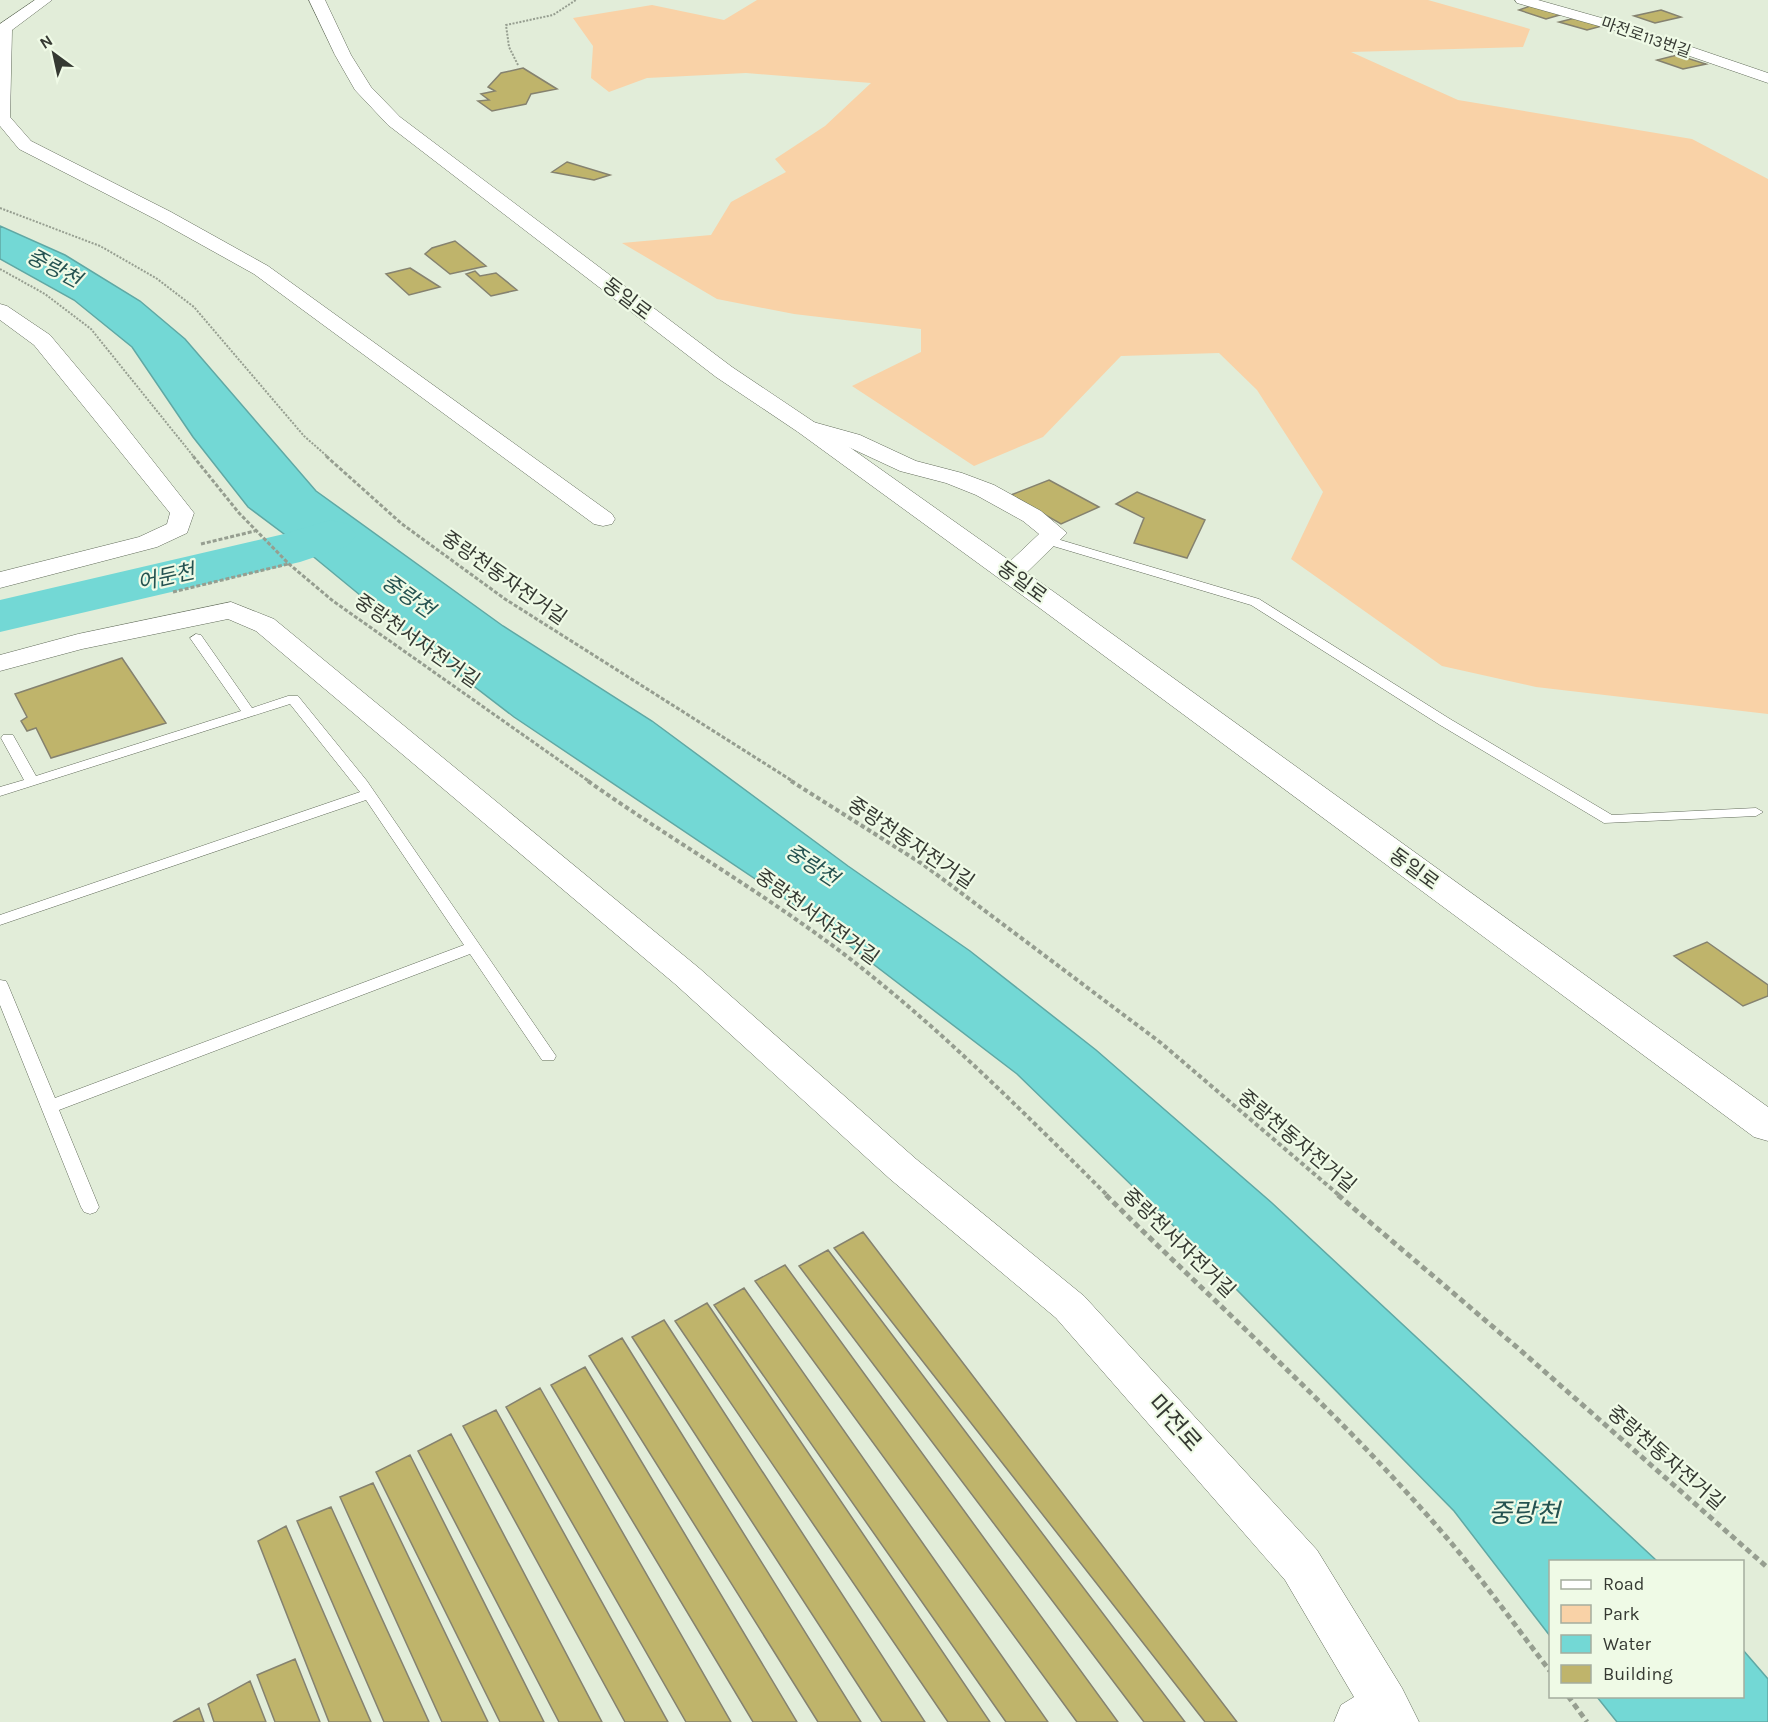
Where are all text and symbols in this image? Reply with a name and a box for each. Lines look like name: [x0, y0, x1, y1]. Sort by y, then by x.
street label: 마전로113번길: [1599, 13, 1693, 61]
north arrow: [24, 24, 84, 84]
text: N: [36, 31, 56, 53]
water label: 중랑천: [23, 244, 88, 293]
street label: 동일로: [598, 273, 656, 325]
street label: 중랑천동자전거길: [437, 526, 571, 630]
street label: 동일로: [993, 556, 1051, 608]
water label: 어둔천: [135, 558, 200, 595]
water label: 중랑천: [377, 570, 441, 624]
street label: 중랑천서자전거길: [350, 589, 484, 693]
street label: 중랑천동자전거길: [844, 792, 978, 894]
water label: 중랑천: [781, 839, 845, 892]
street label: 동일로: [1385, 843, 1443, 895]
street label: 중랑천서자전거길: [751, 864, 883, 970]
street label: 중랑천동자전거길: [1233, 1085, 1361, 1197]
street label: 중랑천서자전거길: [1118, 1184, 1240, 1302]
street label: 마전로: [1142, 1389, 1208, 1457]
street label: 중랑천동자전거길: [1603, 1401, 1729, 1515]
water label: 중랑천: [1488, 1498, 1563, 1529]
legend: [1549, 1560, 1744, 1698]
text: Road: [1603, 1573, 1644, 1595]
text: Park: [1603, 1603, 1640, 1625]
text: Water: [1603, 1633, 1651, 1655]
text: Building: [1603, 1663, 1673, 1685]

